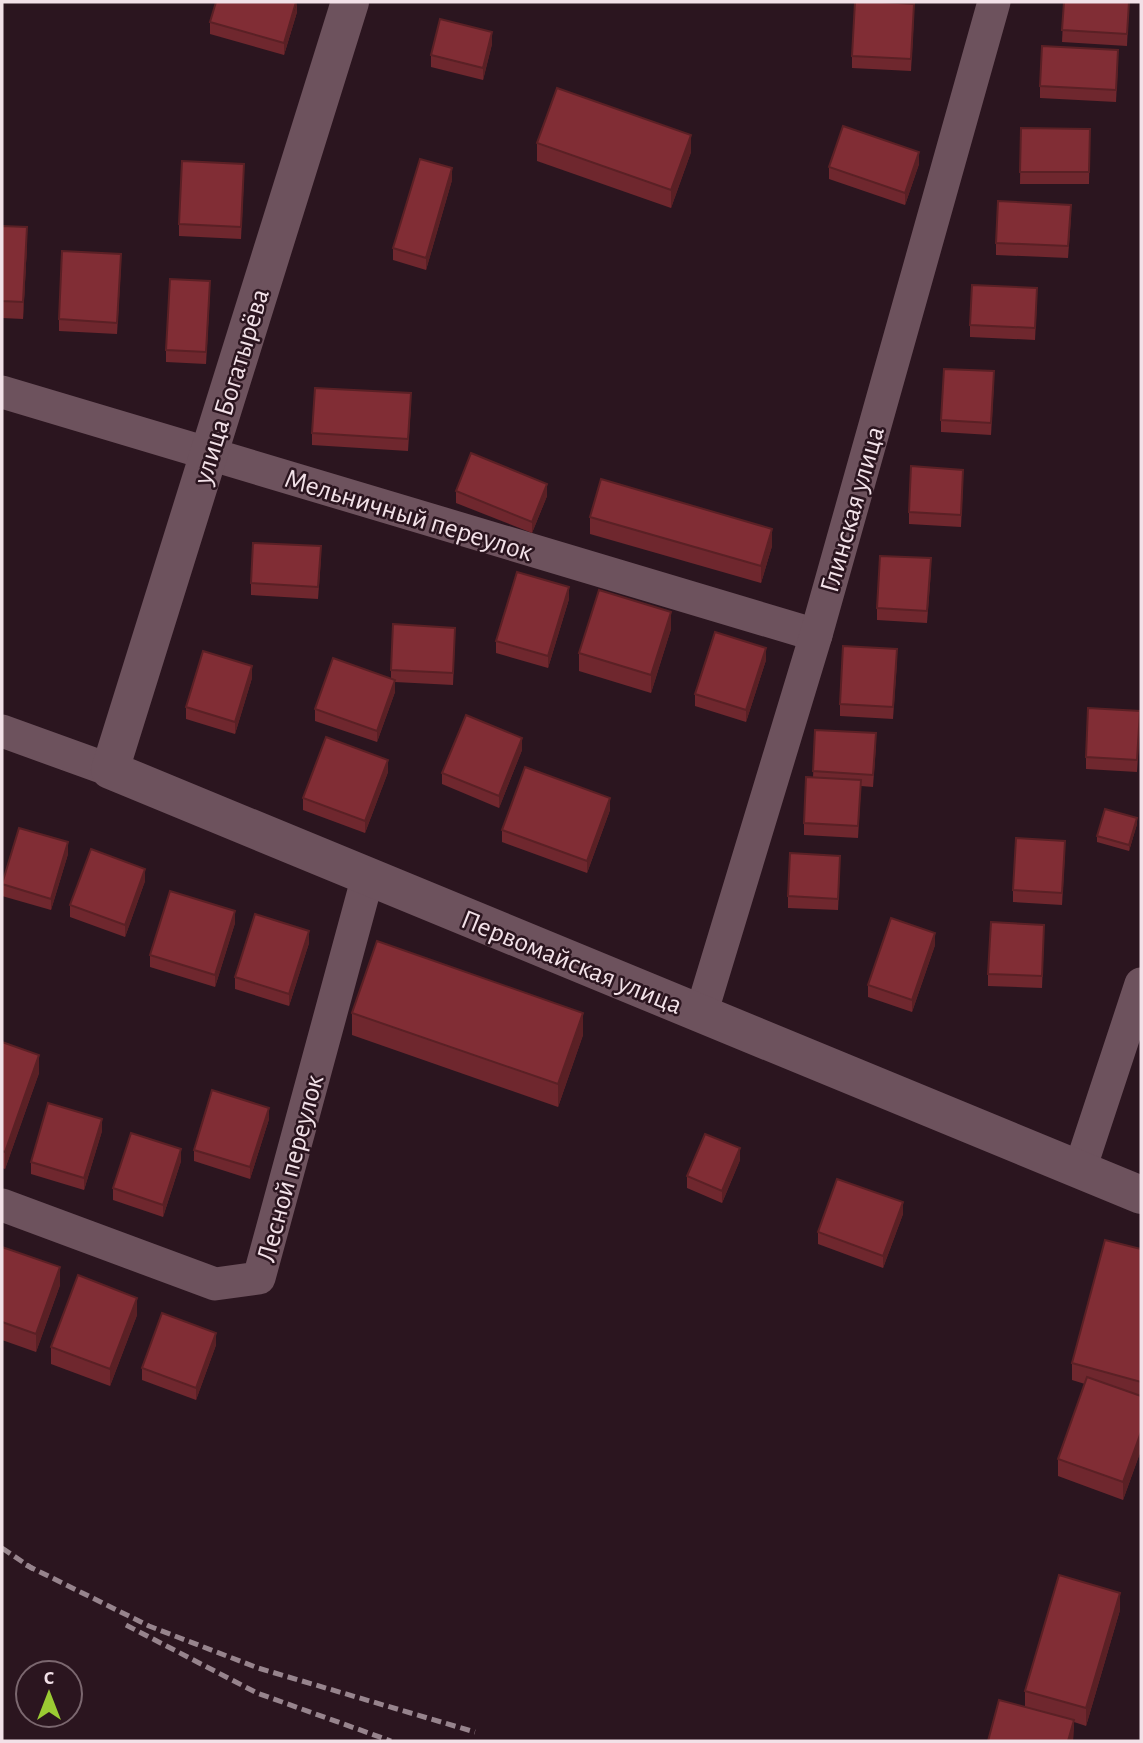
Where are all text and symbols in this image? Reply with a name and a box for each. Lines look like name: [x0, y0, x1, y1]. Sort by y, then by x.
street label: улица Богатырёва: [189, 285, 275, 489]
street label: Глинская улица: [816, 423, 890, 596]
street label: Мельничный переулок: [281, 465, 536, 567]
street label: Первомайская улица: [457, 906, 686, 1020]
street label: Лесной переулок: [252, 1072, 329, 1265]
north arrow: [14, 1659, 84, 1729]
text: С: [44, 1669, 54, 1688]

